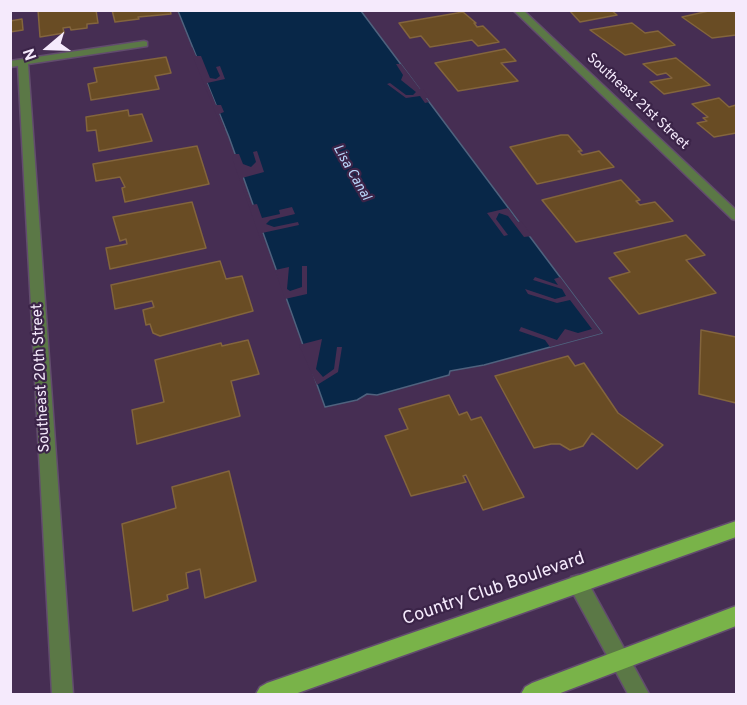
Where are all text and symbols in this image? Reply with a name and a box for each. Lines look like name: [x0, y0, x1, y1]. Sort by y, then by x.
north arrow: [18, 18, 78, 78]
text: N: [20, 45, 42, 63]
street label: Southeast 21st Street: [582, 50, 692, 154]
water label: Lisa Canal: [328, 142, 374, 204]
street label: Southeast 20th Street: [29, 303, 55, 453]
street label: Country Club Boulevard: [400, 549, 588, 631]

